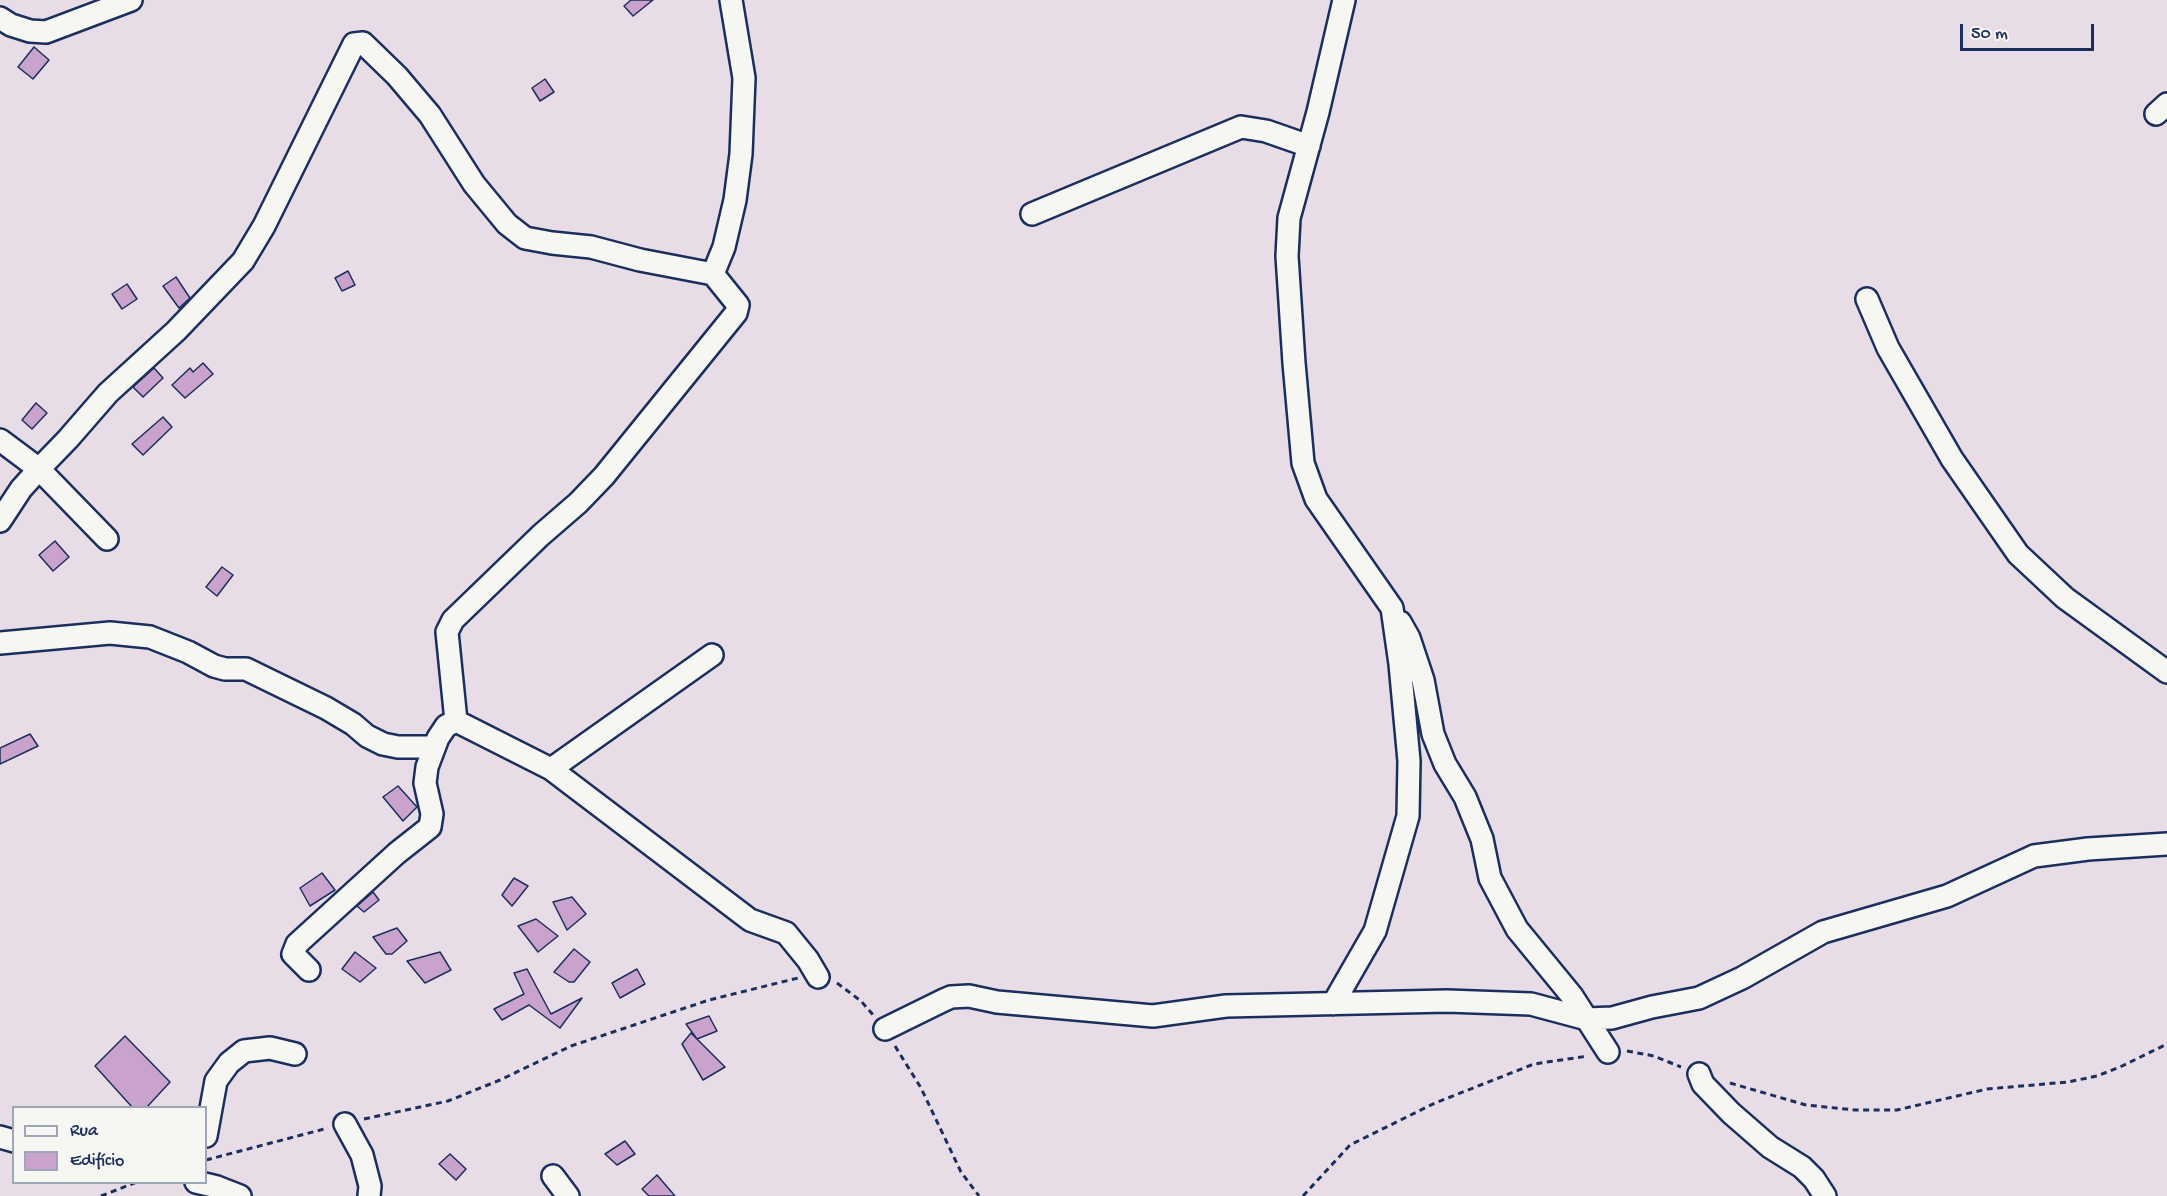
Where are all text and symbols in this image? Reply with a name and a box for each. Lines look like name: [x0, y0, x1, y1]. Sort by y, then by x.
scale bar: [1963, 12, 2096, 50]
text: 50 m: [1971, 24, 2008, 45]
legend: [12, 1106, 207, 1184]
text: Rua: [70, 1121, 98, 1142]
text: Edifício: [70, 1151, 124, 1172]

